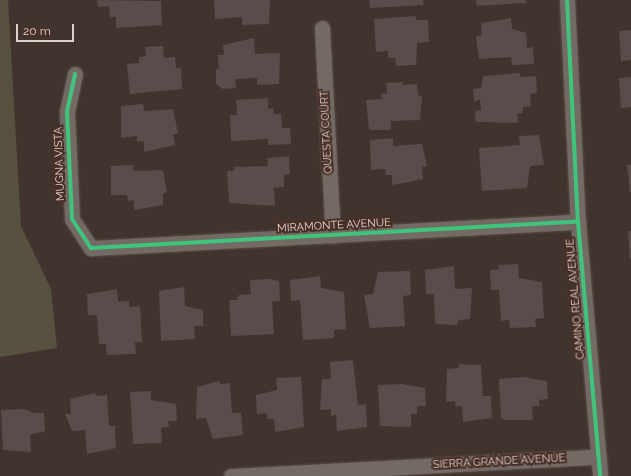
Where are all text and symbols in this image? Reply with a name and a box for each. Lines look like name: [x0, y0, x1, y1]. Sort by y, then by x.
scale bar: [18, 16, 76, 42]
text: 20 m: [23, 24, 51, 38]
street label: QUESTA COURT: [318, 90, 336, 174]
street label: MUGNA VISTA: [52, 126, 68, 202]
street label: MIRAMONTE AVENUE: [277, 216, 391, 236]
street label: CAMINO REAL AVENUE: [564, 238, 588, 360]
street label: SIERRA GRANDE AVENUE: [432, 452, 566, 472]

